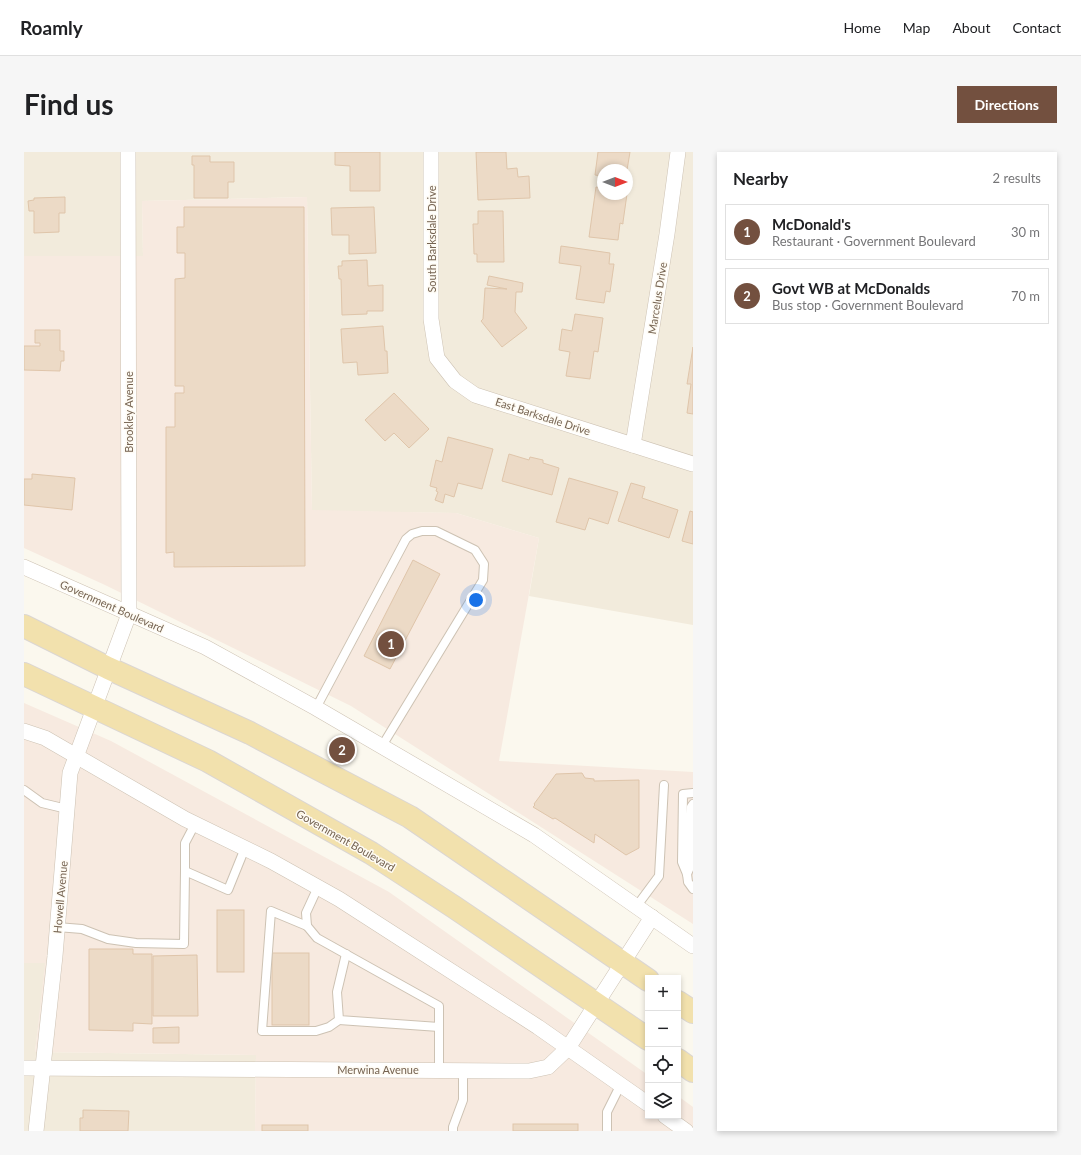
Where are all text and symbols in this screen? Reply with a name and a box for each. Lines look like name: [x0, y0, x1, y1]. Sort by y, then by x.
text: Roamly: [20, 16, 83, 39]
text: Home: [843, 19, 881, 36]
text: Map: [903, 19, 930, 36]
text: About: [952, 19, 990, 36]
text: Contact: [1012, 19, 1061, 36]
button: Directions: [957, 86, 1057, 123]
text: Find us: [24, 87, 114, 121]
north arrow: [597, 164, 633, 200]
text: Nearby: [733, 168, 788, 189]
text: 2 results: [993, 170, 1041, 186]
street label: South Barksdale Drive: [425, 185, 438, 293]
text: McDonald's: [772, 215, 851, 233]
text: 1: [743, 224, 751, 240]
text: 30 m: [1011, 224, 1040, 240]
text: Restaurant · Government Boulevard: [772, 233, 976, 249]
street label: Marcelus Drive: [645, 261, 669, 335]
text: Govt WB at McDonalds: [772, 279, 930, 297]
text: 2: [743, 288, 751, 304]
text: 70 m: [1011, 288, 1040, 304]
text: Bus stop · Government Boulevard: [772, 297, 964, 313]
street label: Brookley Avenue: [122, 371, 135, 453]
street label: East Barksdale Drive: [494, 394, 592, 438]
street label: Government Boulevard: [58, 577, 166, 635]
your location: [466, 590, 486, 610]
pin: 1: [378, 629, 404, 659]
pin: 2: [329, 735, 355, 765]
street label: Government Boulevard: [294, 806, 398, 874]
street label: Howell Avenue: [50, 860, 70, 934]
map controls: [645, 975, 681, 1119]
button: +: [645, 975, 681, 1011]
button: −: [645, 1011, 681, 1047]
button: locate: [645, 1047, 681, 1083]
street label: Merwina Avenue: [337, 1063, 419, 1076]
button: layers: [645, 1083, 681, 1119]

